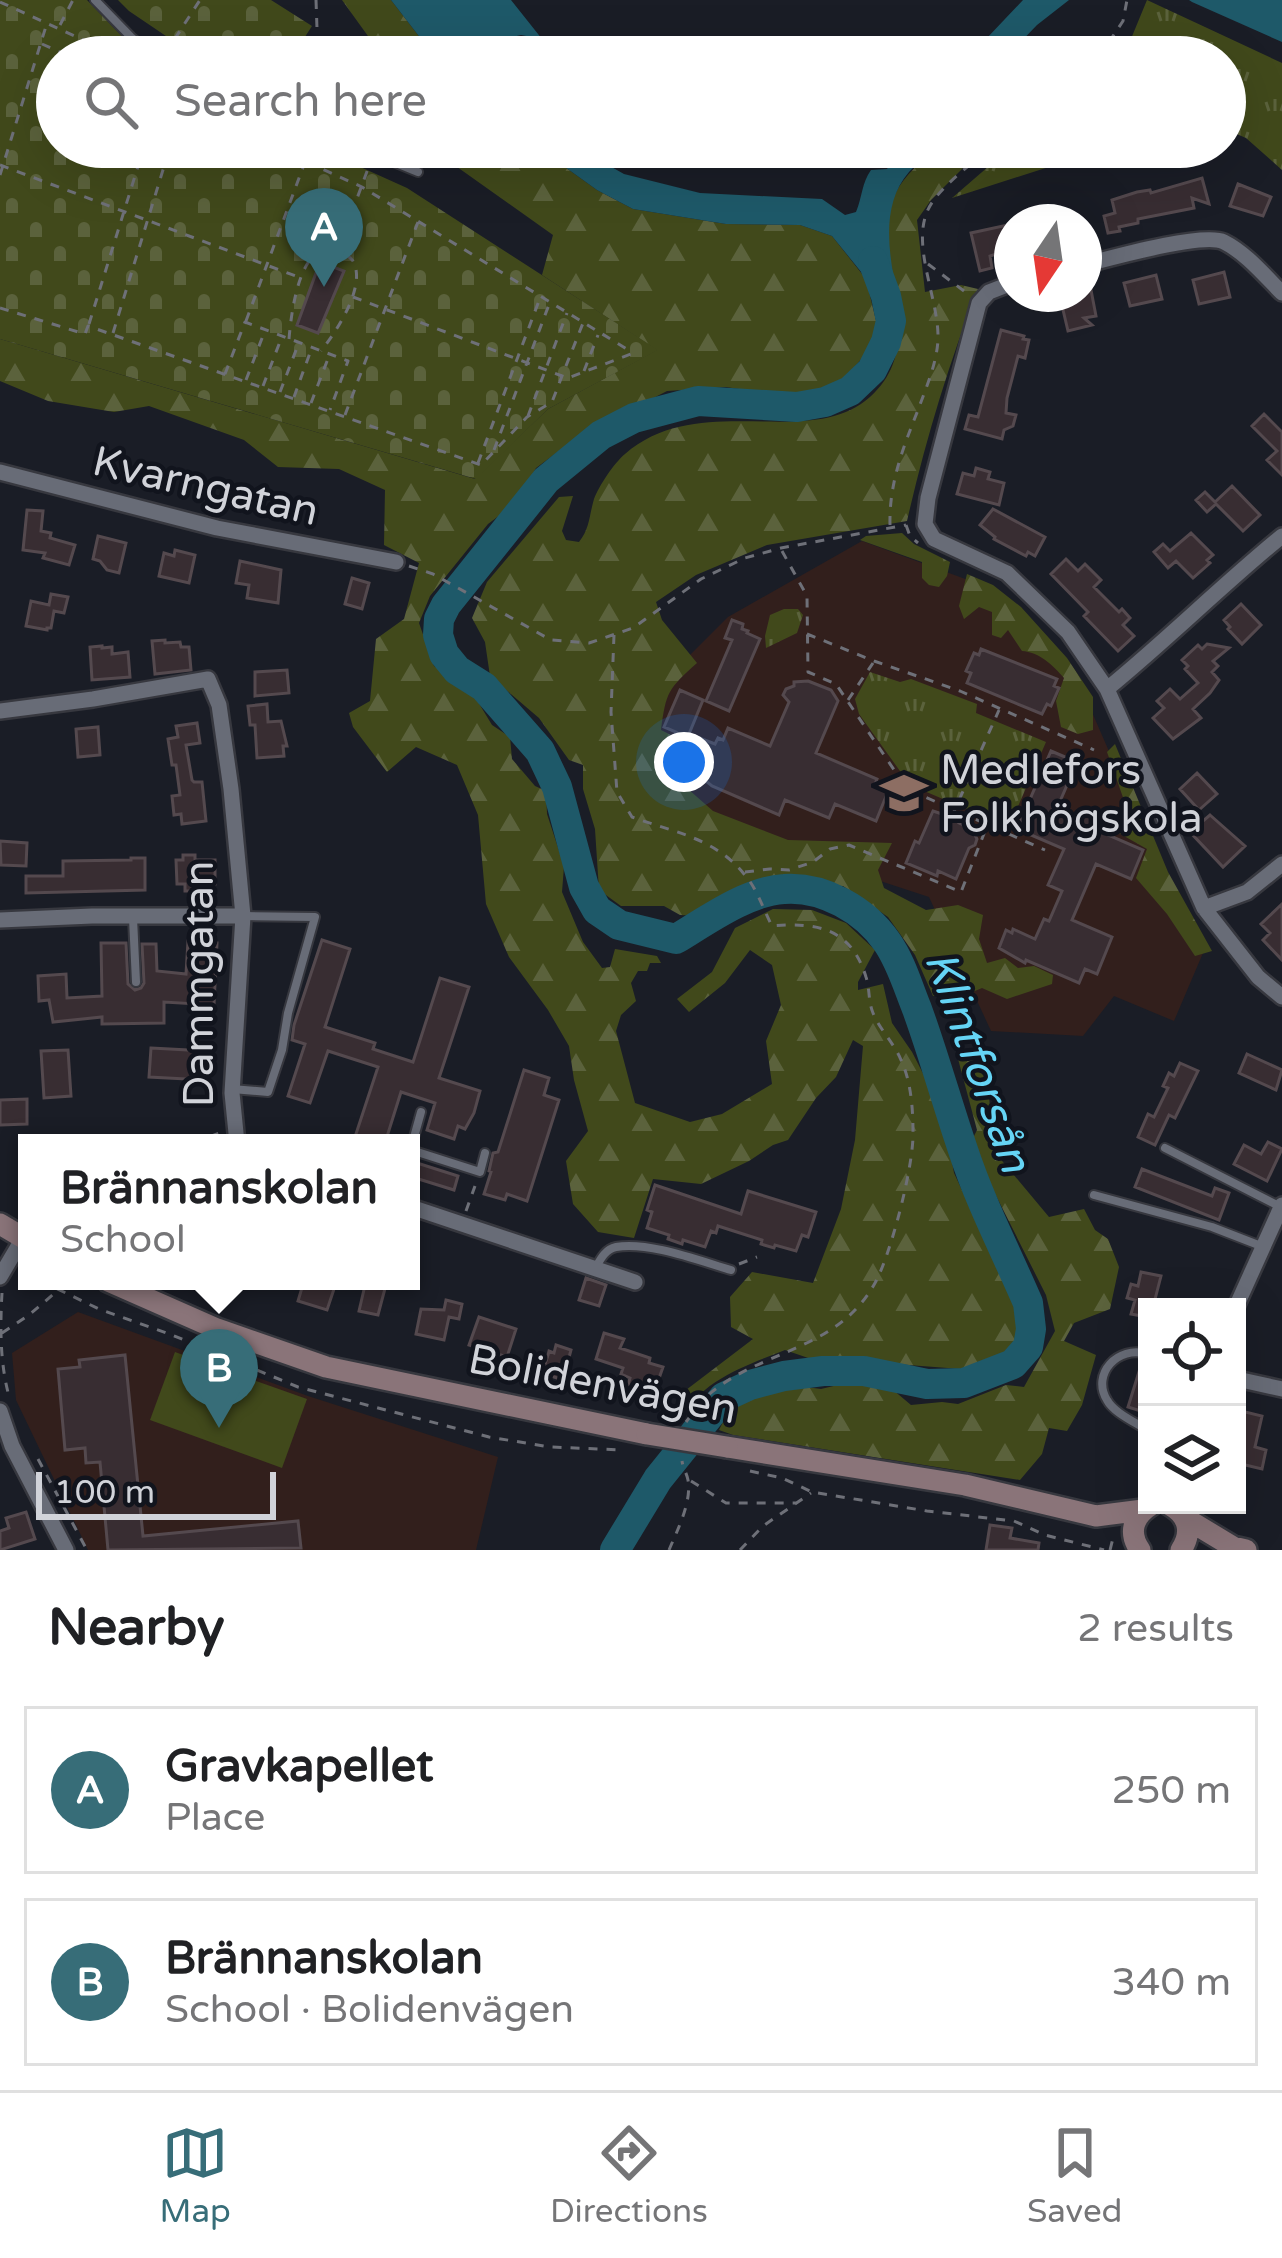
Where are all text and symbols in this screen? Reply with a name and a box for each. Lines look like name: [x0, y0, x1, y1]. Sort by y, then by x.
search box: [36, 36, 1246, 168]
icon: search: [78, 69, 144, 135]
text: Search here: [174, 75, 427, 129]
pin: A: [285, 188, 363, 287]
north arrow: [994, 204, 1102, 312]
street label: Kvarngatan: [88, 436, 324, 537]
your location: [654, 732, 714, 792]
place label: Medlefors Folkhögskola: [940, 745, 1203, 844]
school or university icon: Medlefors Folkhögskola: [879, 768, 929, 818]
street label: Dammgatan: [174, 861, 225, 1107]
water label: Klintforsån: [912, 944, 1043, 1181]
popup: [18, 1134, 420, 1290]
text: Brännanskolan: [60, 1162, 378, 1216]
text: School: [60, 1216, 186, 1263]
map controls: [1138, 1298, 1246, 1514]
button: locate: [1138, 1298, 1246, 1406]
pin: B: [180, 1329, 258, 1428]
street label: Bolidenvägen: [464, 1333, 741, 1435]
button: layers: [1138, 1406, 1246, 1514]
scale bar: [36, 1466, 276, 1519]
text: 100 m: [54, 1473, 155, 1512]
text: Nearby: [48, 1597, 225, 1659]
text: 2 results: [1077, 1605, 1234, 1652]
text: Gravkapellet: [165, 1740, 433, 1794]
text: A: [75, 1767, 105, 1814]
text: 250 m: [1112, 1767, 1231, 1814]
text: Place: [165, 1794, 265, 1841]
text: Brännanskolan: [165, 1932, 483, 1986]
text: B: [76, 1959, 104, 2006]
text: 340 m: [1112, 1959, 1231, 2006]
text: School · Bolidenvägen: [165, 1986, 574, 2033]
tab: Map: [160, 2120, 231, 2231]
tab: Directions: [550, 2120, 708, 2231]
tab: Saved: [1027, 2120, 1122, 2231]

